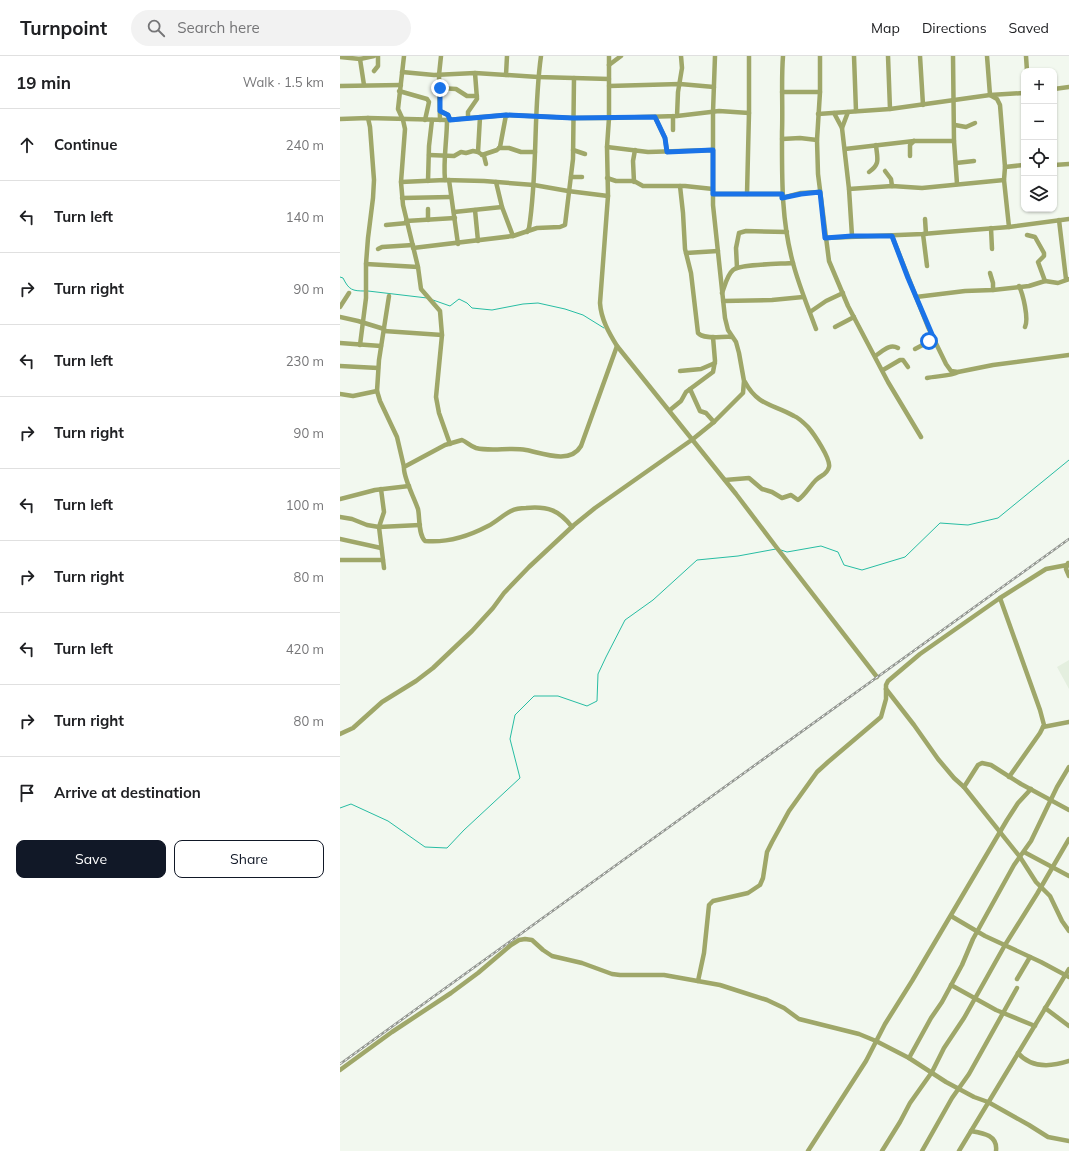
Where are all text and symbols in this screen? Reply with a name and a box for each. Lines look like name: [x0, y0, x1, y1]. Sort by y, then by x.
search box: [131, 10, 411, 46]
text: Turnpoint: [20, 16, 107, 40]
icon: search: [145, 17, 167, 39]
text: Search here: [177, 18, 260, 37]
text: Map: [871, 19, 900, 37]
text: Directions: [922, 19, 987, 37]
text: Saved: [1009, 19, 1049, 37]
map controls: [1021, 68, 1057, 212]
button: +: [1021, 68, 1057, 104]
text: 19 min: [16, 72, 71, 93]
text: Walk · 1.5 km: [243, 74, 324, 90]
route end: [431, 79, 449, 97]
button: −: [1021, 104, 1057, 140]
icon: ahead: [16, 134, 38, 156]
text: Continue: [54, 135, 117, 154]
text: 240 m: [286, 137, 324, 153]
button: locate: [1021, 140, 1057, 176]
button: layers: [1021, 176, 1057, 212]
icon: left: [16, 206, 38, 228]
text: Turn left: [54, 207, 113, 226]
text: 140 m: [286, 209, 324, 225]
icon: right: [16, 278, 38, 300]
text: Turn right: [54, 279, 124, 298]
text: 90 m: [294, 281, 324, 297]
route start: [920, 332, 938, 350]
icon: left: [16, 350, 38, 372]
text: Turn left: [54, 351, 113, 370]
text: 230 m: [286, 353, 324, 369]
icon: right: [16, 422, 38, 444]
text: Turn right: [54, 423, 124, 442]
text: 90 m: [294, 425, 324, 441]
icon: left: [16, 494, 38, 516]
text: Turn left: [54, 495, 113, 514]
text: 100 m: [286, 497, 324, 513]
icon: right: [16, 566, 38, 588]
text: Turn right: [54, 567, 124, 586]
text: 80 m: [294, 569, 324, 585]
icon: left: [16, 638, 38, 660]
text: Turn left: [54, 639, 113, 658]
text: 420 m: [286, 641, 324, 657]
icon: right: [16, 710, 38, 732]
text: Turn right: [54, 711, 124, 730]
text: 80 m: [294, 713, 324, 729]
icon: arrive: [16, 782, 38, 804]
text: Arrive at destination: [54, 783, 201, 802]
button: Save: [16, 840, 166, 878]
button: Share: [174, 840, 324, 878]

